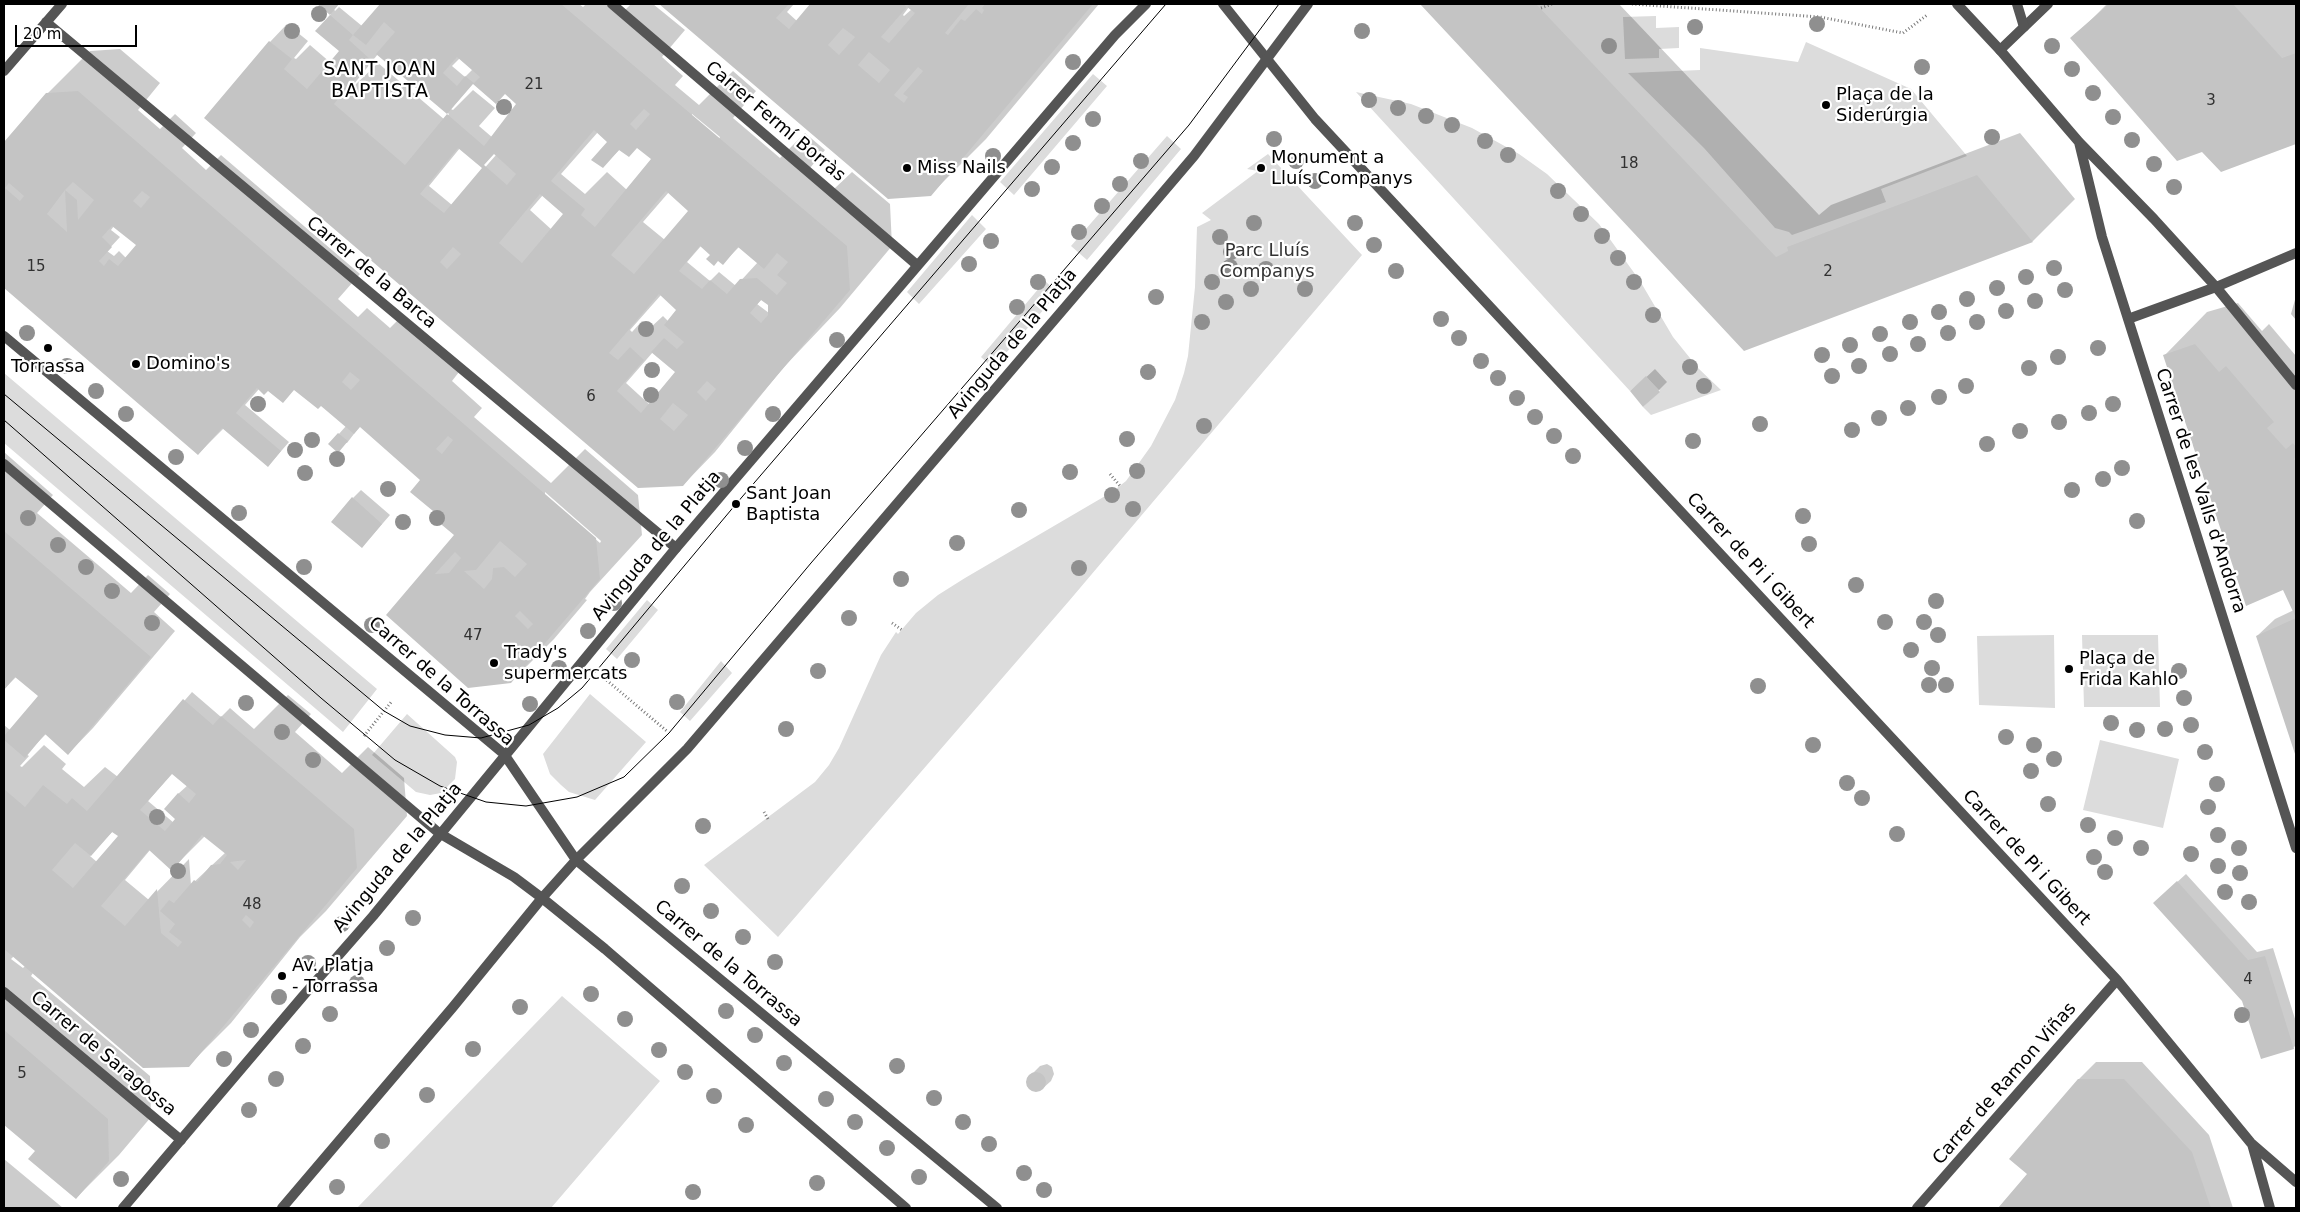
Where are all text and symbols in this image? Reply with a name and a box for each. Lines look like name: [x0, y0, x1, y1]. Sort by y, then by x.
scale bar: [18, 15, 140, 47]
text: 20 m: [23, 25, 61, 43]
street label: Carrer Fermí Borràs: [701, 57, 849, 187]
district label: SANT JOAN BAPTISTA: [322, 59, 438, 103]
house number: 21: [524, 76, 544, 94]
place label: Plaça de la Siderúrgia: [1836, 84, 1934, 126]
house number: 3: [2206, 92, 2216, 110]
marker: Plaça de la Siderúrgia: [1820, 99, 1832, 111]
place label: Monument a Lluís Companys: [1271, 147, 1413, 190]
house number: 18: [1619, 155, 1639, 173]
place label: Miss Nails: [917, 157, 1006, 179]
marker: Miss Nails: [901, 162, 913, 174]
marker: Monument a Lluís Companys: [1255, 162, 1267, 174]
street label: Carrer de la Barca: [302, 212, 440, 334]
park label: Parc Lluís Companys: [1219, 240, 1315, 282]
house number: 15: [26, 258, 46, 276]
house number: 2: [1823, 263, 1833, 281]
street label: Avinguda de la Platja: [944, 265, 1082, 423]
marker: Torrassa: [42, 342, 54, 354]
place label: Domino's: [146, 353, 230, 375]
place label: Torrassa: [11, 356, 85, 378]
marker: Domino's: [130, 358, 142, 370]
street label: Carrer de les Valls d'Andorra: [2150, 366, 2250, 616]
house number: 6: [586, 388, 596, 406]
street label: Avinguda de la Platja: [588, 467, 726, 625]
place label: Sant Joan Baptista: [746, 483, 831, 526]
street label: Carrer de Pi i Gibert: [1681, 489, 1819, 633]
marker: Sant Joan Baptista: [730, 498, 742, 510]
street label: Carrer de la Torrassa: [364, 613, 518, 751]
house number: 47: [463, 627, 483, 645]
place label: Trady's supermercats: [504, 642, 627, 684]
place label: Plaça de Frida Kahlo: [2079, 648, 2179, 691]
marker: Trady's supermercats: [488, 657, 500, 669]
marker: Plaça de Frida Kahlo: [2063, 663, 2075, 675]
street label: Avinguda de la Platja: [329, 779, 467, 937]
street label: Carrer de Pi i Gibert: [1957, 786, 2095, 930]
house number: 48: [242, 896, 262, 914]
street label: Carrer de la Torrassa: [650, 896, 806, 1032]
place label: Av. Platja - Torrassa: [292, 955, 378, 998]
marker: Av. Platja - Torrassa: [276, 970, 288, 982]
house number: 4: [2243, 971, 2253, 989]
street label: Carrer de Saragossa: [26, 987, 180, 1121]
street label: Carrer de Ramon Viñas: [1929, 999, 2081, 1169]
house number: 5: [17, 1065, 27, 1083]

